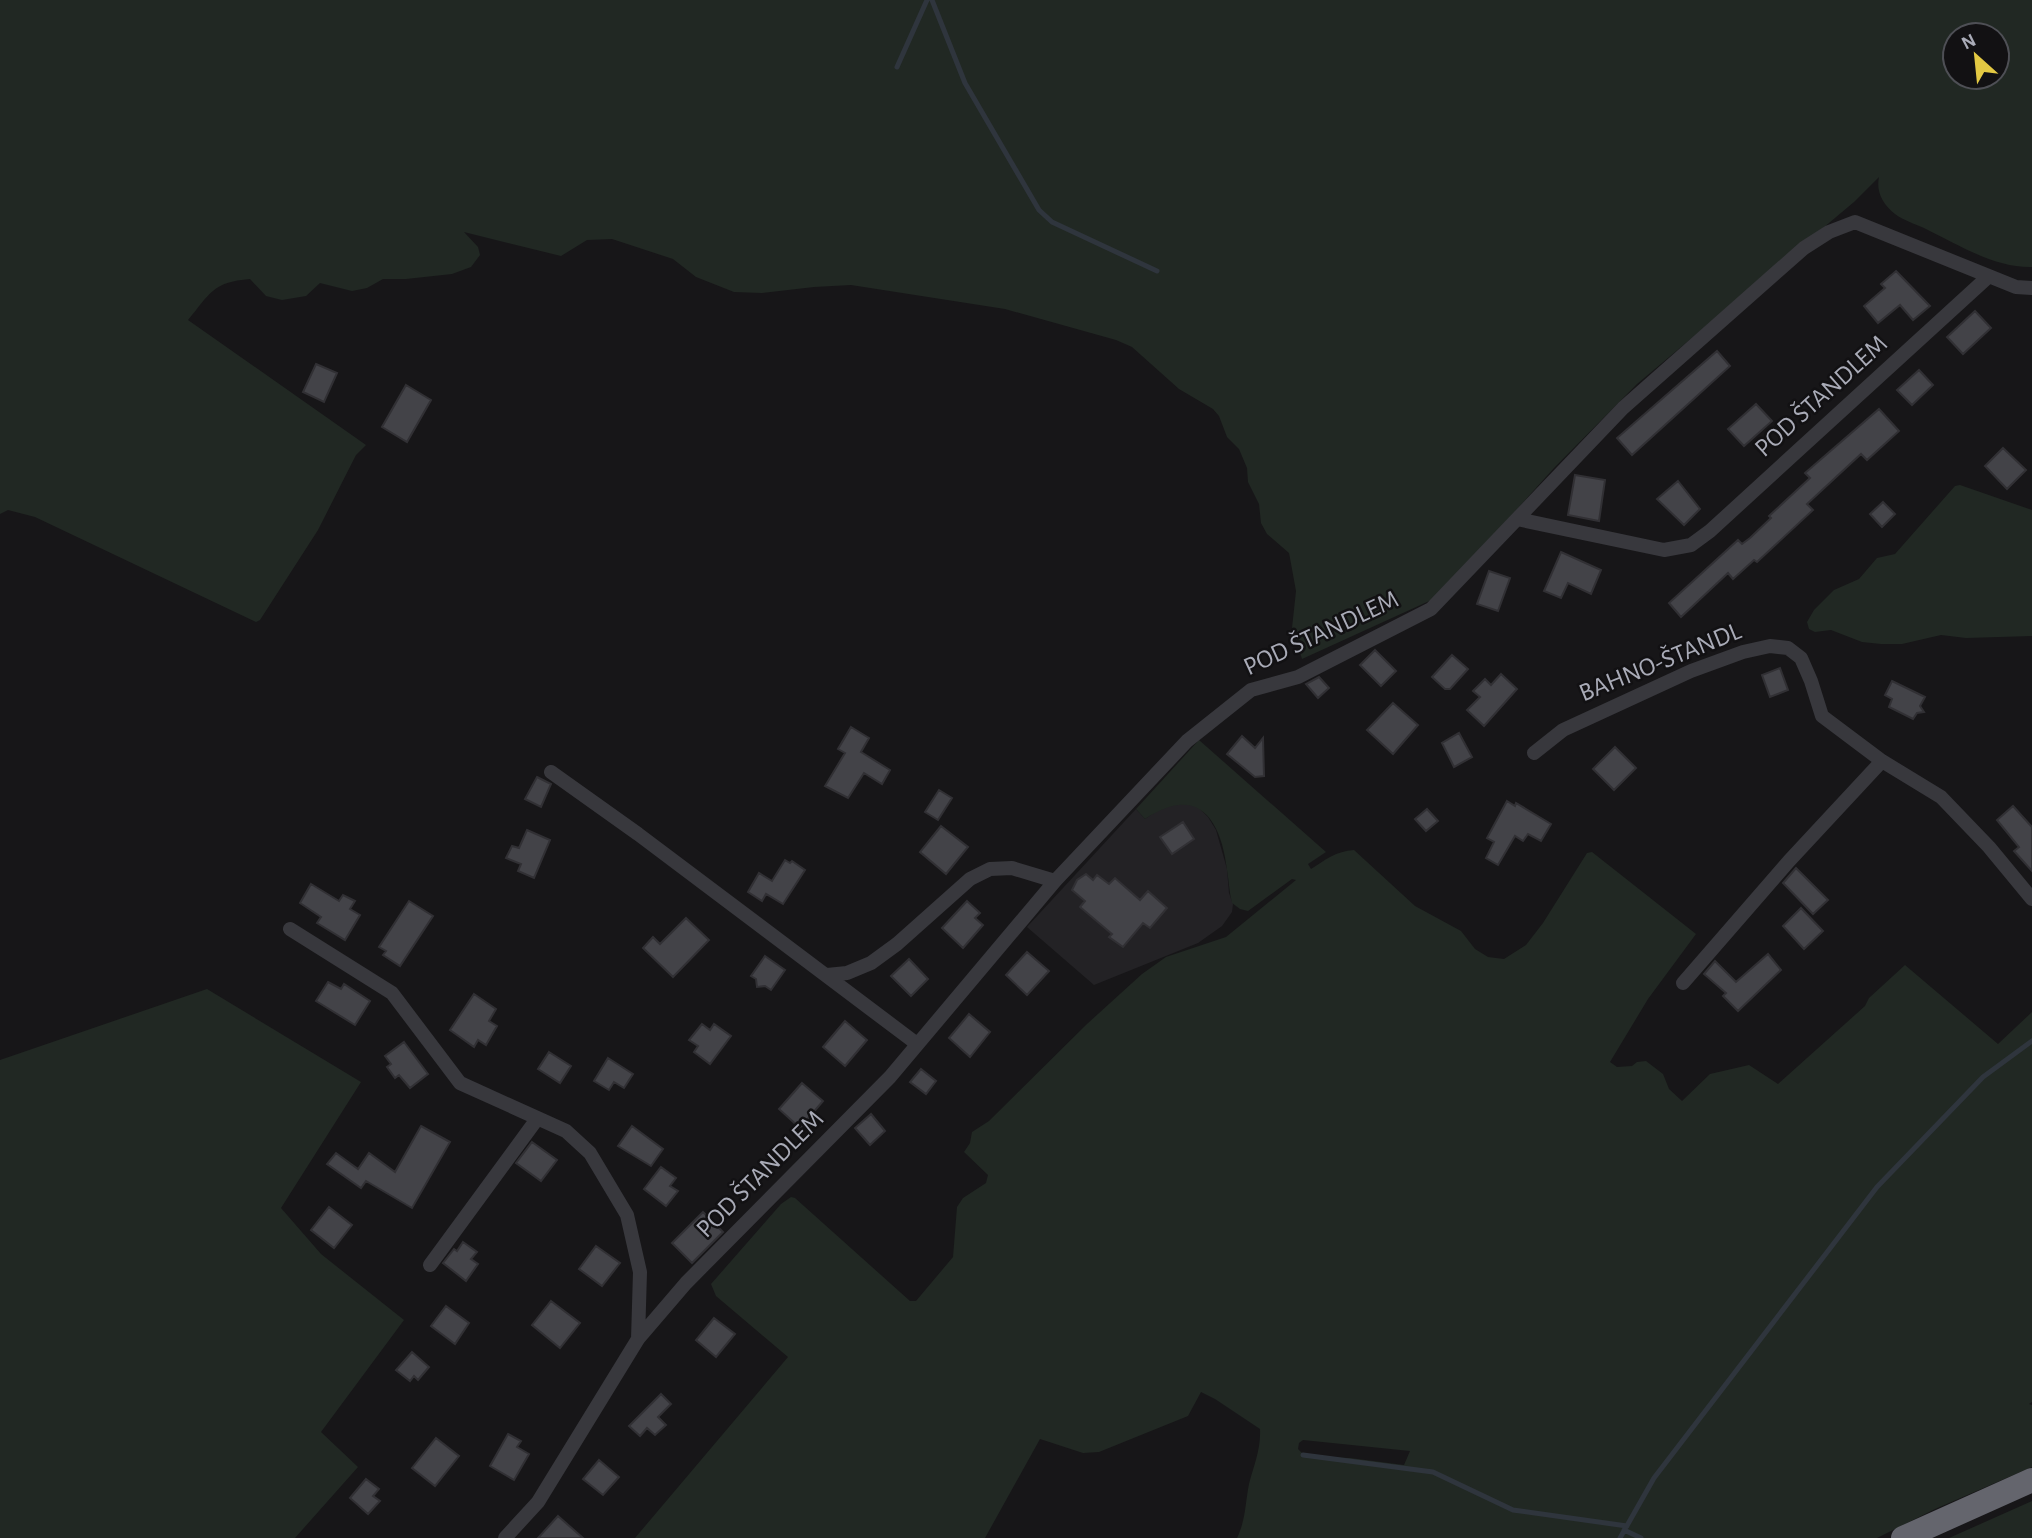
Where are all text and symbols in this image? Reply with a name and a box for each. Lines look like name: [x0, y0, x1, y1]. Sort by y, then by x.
north arrow: [1941, 21, 2011, 91]
text: N: [1959, 31, 1979, 54]
street label: POD ŠTANDLEM: [1749, 329, 1892, 462]
street label: POD ŠTANDLEM: [1239, 585, 1403, 680]
street label: BAHNO-ŠTANDL: [1575, 617, 1745, 706]
street label: POD ŠTANDLEM: [691, 1105, 828, 1242]

